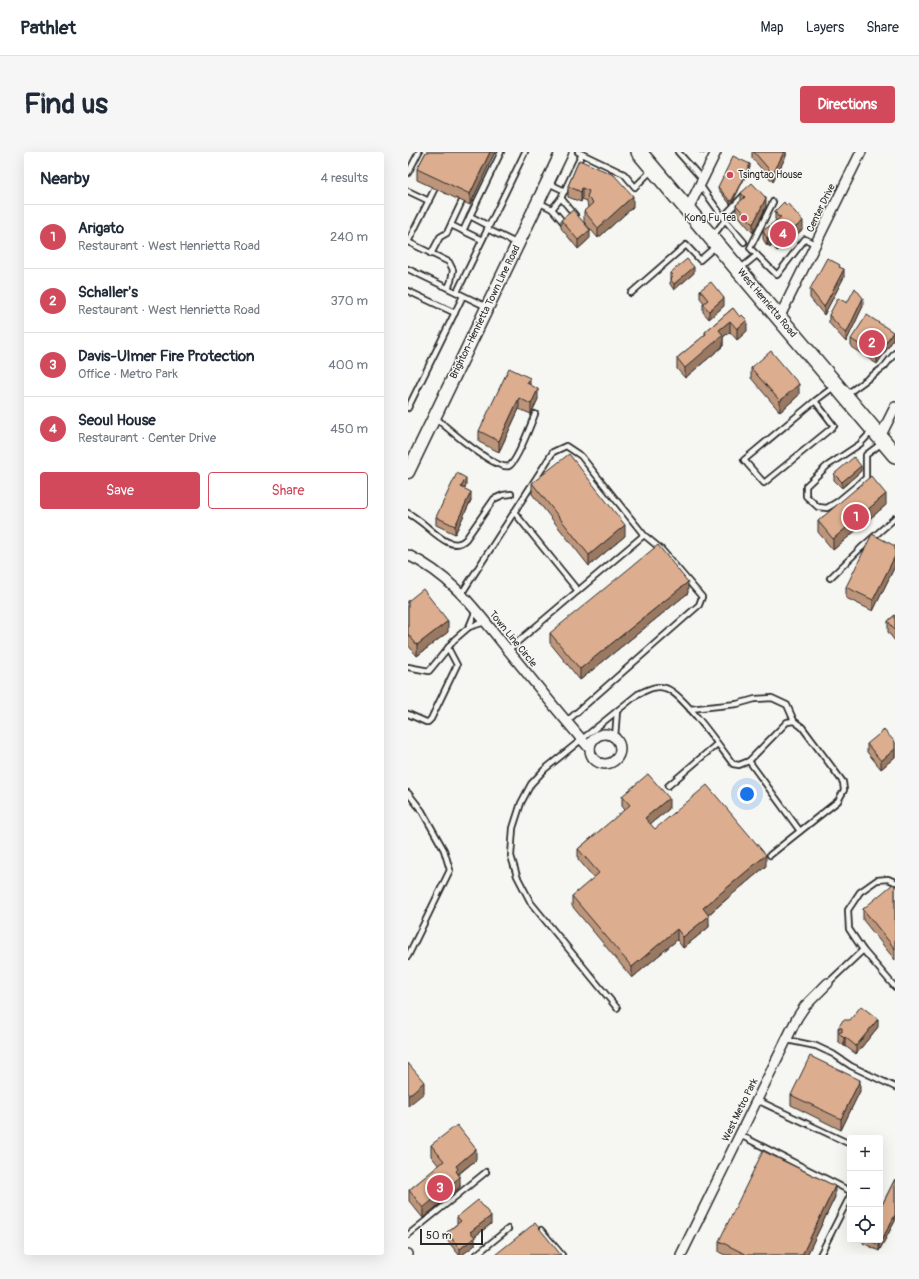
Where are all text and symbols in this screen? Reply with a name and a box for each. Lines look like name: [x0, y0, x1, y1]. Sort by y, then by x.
text: Pathlet: [20, 16, 76, 40]
text: Map: [761, 19, 784, 36]
text: Layers: [806, 19, 844, 36]
text: Share: [866, 19, 899, 36]
button: Directions: [800, 86, 895, 123]
text: Find us: [24, 87, 108, 122]
text: Nearby: [40, 168, 89, 189]
place label: Tsingtao House: [738, 169, 802, 181]
text: 4 results: [321, 170, 368, 186]
marker: Tsingtao House: [725, 170, 735, 180]
street label: Center Drive: [804, 182, 838, 234]
place label: Kong Fu Tea: [684, 212, 736, 224]
marker: Kong Fu Tea: [739, 213, 749, 223]
text: Arigato: [78, 219, 124, 238]
pin: 4: [770, 219, 796, 249]
text: 1: [50, 229, 56, 245]
text: 240 m: [330, 229, 368, 245]
text: Restaurant · West Henrietta Road: [78, 238, 260, 254]
street label: Brighton-Henrietta Town Line Road: [447, 243, 523, 381]
street label: West Henrietta Road: [735, 266, 799, 340]
text: Schaller's: [78, 283, 138, 302]
text: 2: [49, 293, 57, 309]
text: 370 m: [331, 293, 368, 309]
text: Restaurant · West Henrietta Road: [78, 302, 260, 318]
pin: 2: [859, 328, 885, 358]
text: Davis-Ulmer Fire Protection: [78, 347, 254, 366]
text: 3: [49, 357, 57, 373]
text: 400 m: [328, 357, 368, 373]
text: Office · Metro Park: [78, 366, 178, 382]
text: Seoul House: [78, 411, 156, 430]
text: 4: [49, 421, 57, 437]
text: 450 m: [330, 421, 368, 437]
text: Restaurant · Center Drive: [78, 430, 216, 446]
button: Save: [40, 472, 200, 509]
button: Share: [208, 472, 368, 509]
pin: 1: [843, 502, 869, 532]
street label: Town Line Circle: [487, 608, 539, 670]
your location: [737, 784, 757, 804]
street label: West Metro Park: [720, 1076, 761, 1144]
map controls: [847, 1135, 883, 1243]
button: +: [847, 1135, 883, 1171]
button: −: [847, 1171, 883, 1207]
pin: 3: [427, 1173, 453, 1203]
button: locate: [847, 1207, 883, 1243]
scale bar: [420, 1227, 483, 1246]
text: 50 m: [426, 1229, 452, 1242]

